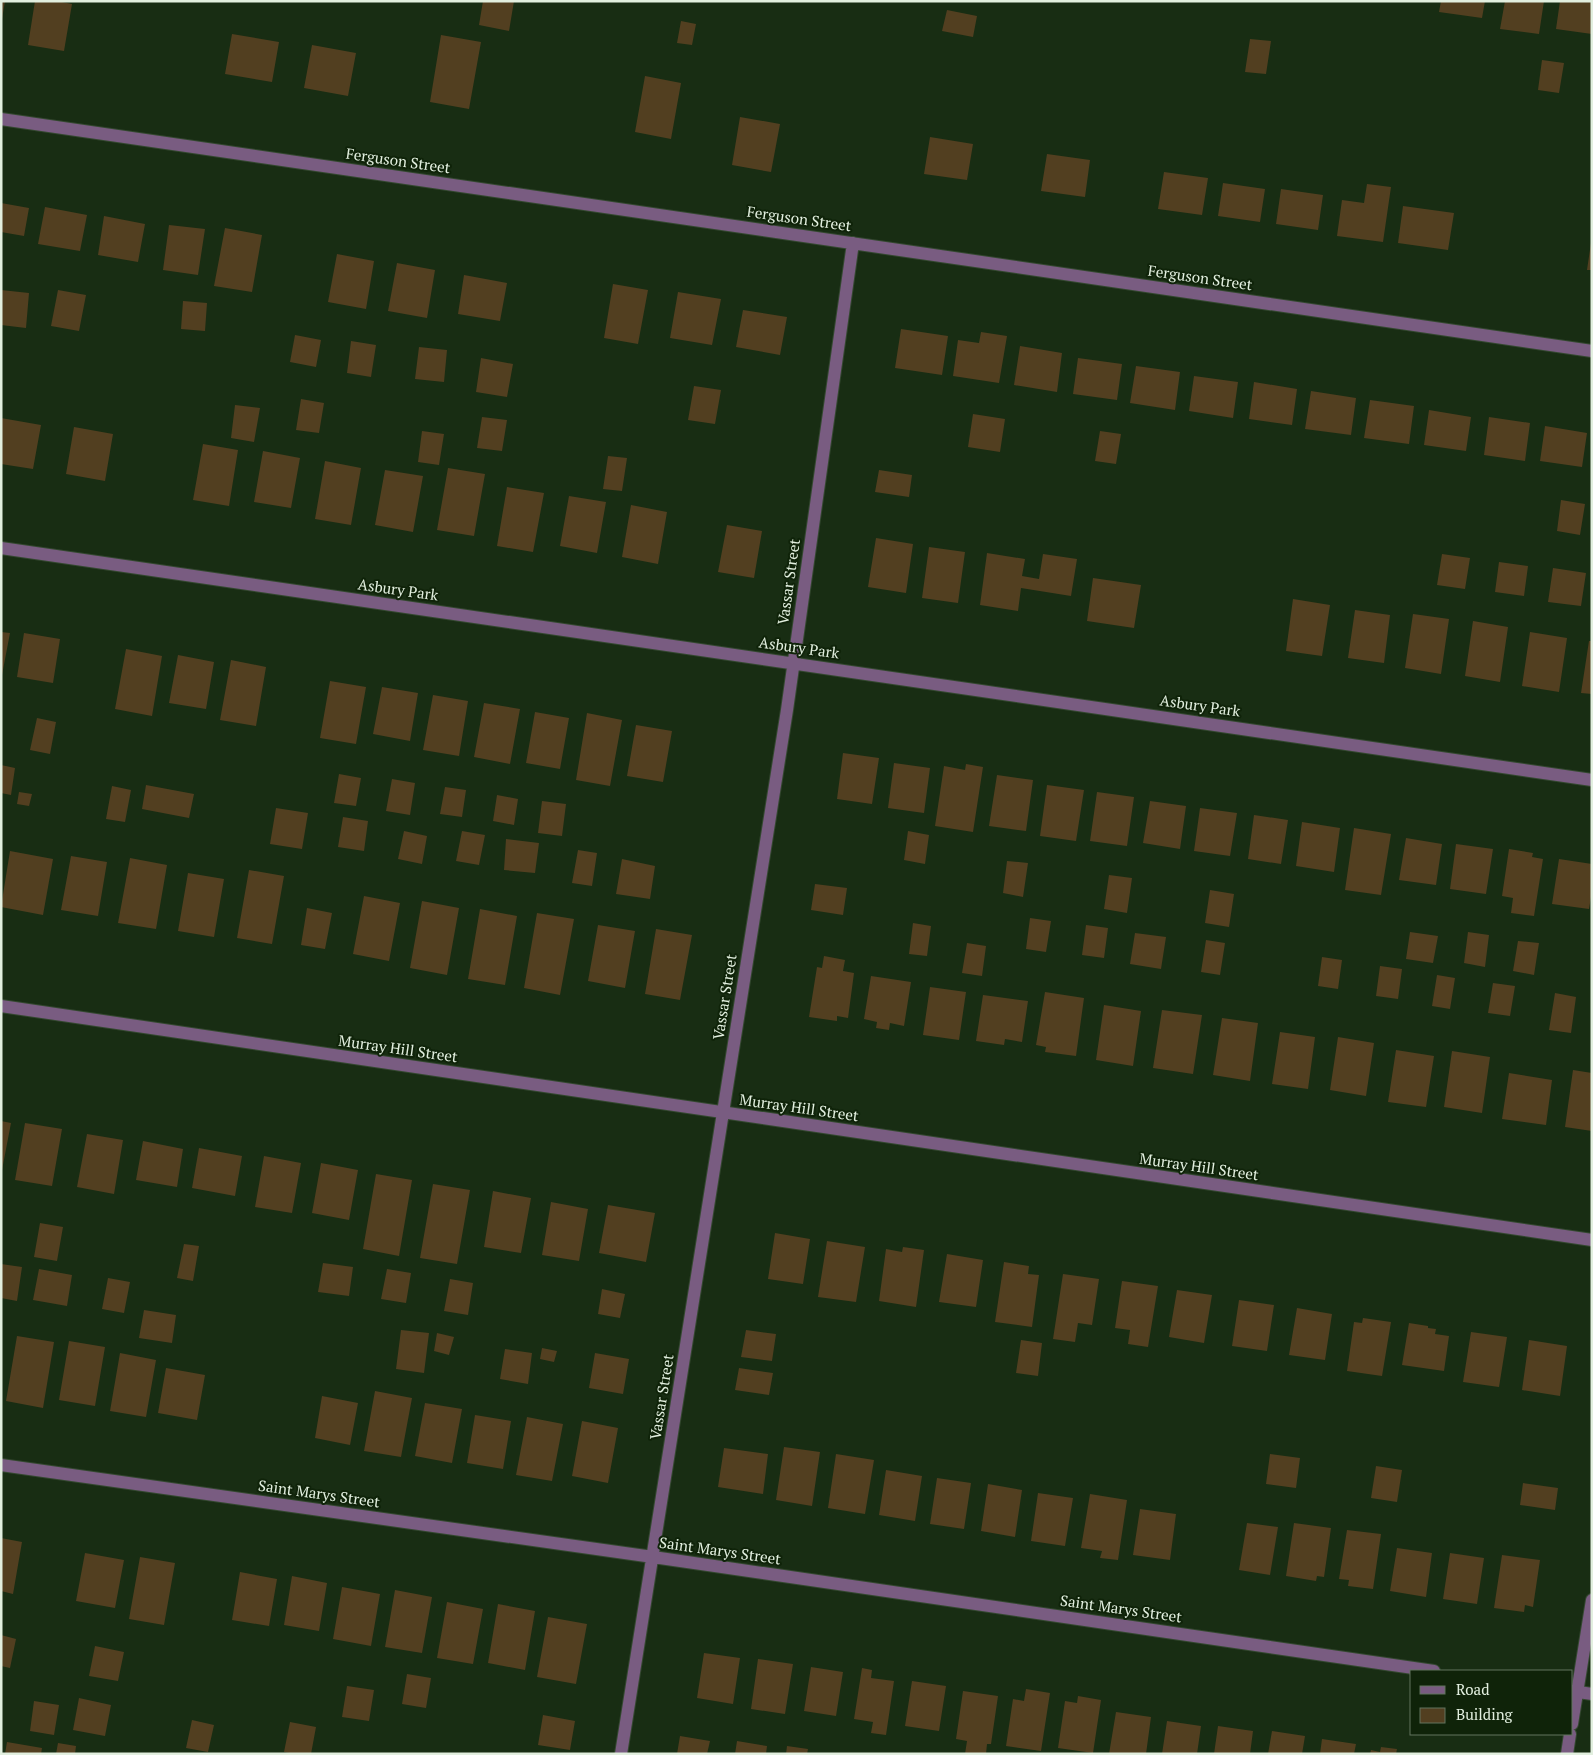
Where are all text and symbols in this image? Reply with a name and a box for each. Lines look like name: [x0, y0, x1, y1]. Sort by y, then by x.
street label: Ferguson Street: [345, 143, 452, 177]
street label: Ferguson Street: [746, 201, 853, 235]
street label: Ferguson Street: [1147, 260, 1254, 294]
street label: Vassar Street: [772, 537, 804, 626]
street label: Asbury Park: [357, 573, 440, 605]
street label: Asbury Park: [758, 631, 841, 663]
street label: Asbury Park: [1159, 689, 1242, 721]
street label: Vassar Street: [707, 952, 741, 1041]
street label: Murray Hill Street: [337, 1030, 459, 1066]
street label: Murray Hill Street: [738, 1089, 860, 1125]
street label: Murray Hill Street: [1138, 1148, 1260, 1184]
street label: Vassar Street: [644, 1352, 678, 1441]
street label: Saint Marys Street: [257, 1475, 382, 1512]
street label: Saint Marys Street: [658, 1532, 783, 1569]
street label: Saint Marys Street: [1059, 1590, 1184, 1627]
legend: [1410, 1670, 1573, 1735]
text: Road: [1456, 1679, 1489, 1699]
text: Building: [1456, 1704, 1514, 1724]

